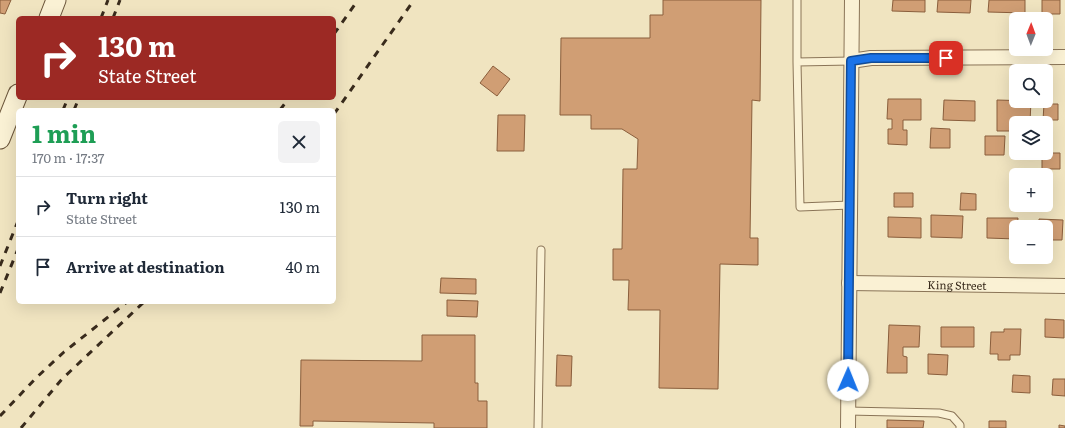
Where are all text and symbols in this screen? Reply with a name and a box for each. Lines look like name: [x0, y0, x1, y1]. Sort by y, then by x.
north arrow: [1009, 12, 1053, 56]
map controls: [1009, 12, 1053, 264]
text: 130 m: [98, 24, 176, 66]
icon: right: [32, 32, 84, 84]
pin: [929, 41, 963, 75]
icon: arrive: [935, 47, 957, 69]
text: State Street: [98, 62, 196, 89]
button: search: [1009, 64, 1053, 108]
text: 1 min: [32, 115, 96, 150]
button: layers: [1009, 116, 1053, 160]
button: close: [278, 121, 320, 163]
text: 170 m · 17:37: [32, 148, 104, 167]
button: +: [1009, 168, 1053, 212]
text: Turn right: [66, 186, 148, 209]
text: 130 m: [280, 195, 320, 218]
icon: right: [32, 196, 54, 218]
text: State Street: [66, 209, 137, 228]
button: −: [1009, 220, 1053, 264]
text: Arrive at destination: [66, 255, 225, 278]
text: 40 m: [286, 255, 320, 278]
icon: arrive: [32, 256, 54, 278]
street label: King Street: [927, 276, 987, 293]
position arrow: [827, 359, 869, 401]

